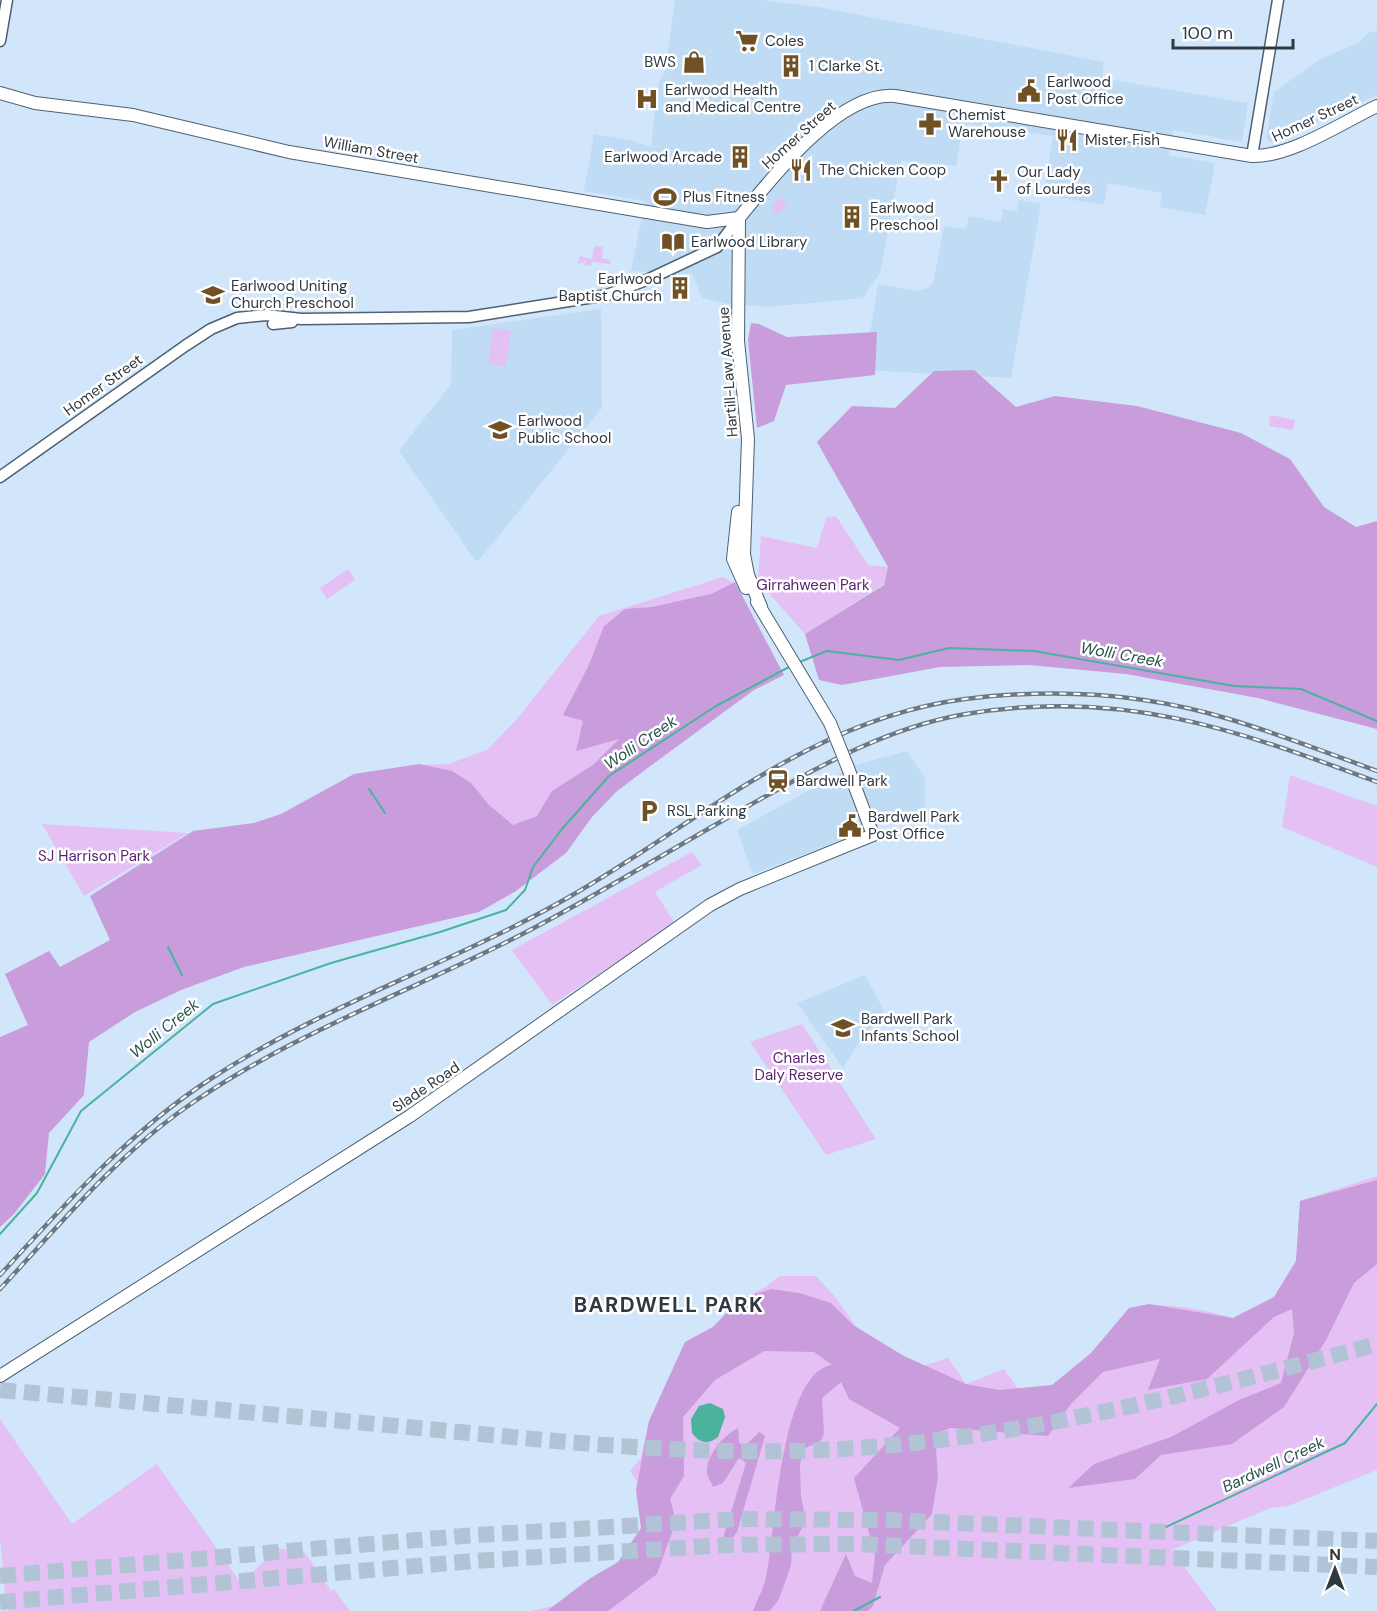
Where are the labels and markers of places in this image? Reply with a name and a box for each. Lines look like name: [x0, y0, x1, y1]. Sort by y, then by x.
supermarket icon: Coles: [734, 28, 760, 54]
place label: Coles: [765, 31, 804, 51]
shop icon: BWS: [681, 49, 707, 75]
place label: BWS: [644, 52, 676, 72]
building icon: 1 Clarke St.: [778, 53, 804, 79]
place label: 1 Clarke St.: [809, 56, 883, 76]
place label: Earlwood Post Office: [1047, 72, 1124, 109]
public building icon: Earlwood Post Office: [1016, 78, 1042, 104]
place label: Earlwood Health and Medical Centre: [665, 80, 801, 117]
hospital icon: Earlwood Health and Medical Centre: [634, 86, 660, 112]
place label: Chemist Warehouse: [948, 105, 1026, 142]
pharmacy icon: Chemist Warehouse: [917, 111, 943, 137]
restaurant icon: Mister Fish: [1054, 127, 1080, 153]
place label: Mister Fish: [1085, 130, 1160, 150]
building icon: Earlwood Arcade: [727, 144, 753, 170]
place label: Earlwood Arcade: [604, 147, 722, 167]
restaurant icon: The Chicken Coop: [788, 157, 814, 183]
place label: The Chicken Coop: [819, 160, 946, 180]
place label: Our Lady of Lourdes: [1017, 162, 1091, 199]
church icon: Our Lady of Lourdes: [986, 168, 1012, 194]
sports icon: Plus Fitness: [652, 184, 678, 210]
place label: Plus Fitness: [683, 187, 765, 207]
place label: Earlwood Preschool: [870, 198, 938, 235]
building icon: Earlwood Preschool: [839, 204, 865, 230]
library icon: Earlwood Library: [660, 229, 686, 255]
place label: Earlwood Library: [691, 232, 808, 252]
place label: Earlwood Baptist Church: [559, 269, 662, 306]
building icon: Earlwood Baptist Church: [667, 275, 693, 301]
place label: Earlwood Uniting Church Preschool: [231, 276, 354, 313]
school or university icon: Earlwood Uniting Church Preschool: [200, 282, 226, 308]
place label: Earlwood Public School: [518, 411, 611, 448]
school or university icon: Earlwood Public School: [487, 417, 513, 443]
station icon: Bardwell Park: [765, 768, 791, 794]
place label: Bardwell Park: [796, 771, 888, 791]
parking icon: RSL Parking: [636, 798, 662, 824]
place label: RSL Parking: [667, 801, 747, 821]
place label: Bardwell Park Post Office: [868, 807, 960, 844]
public building icon: Bardwell Park Post Office: [837, 813, 863, 839]
place label: Bardwell Park Infants School: [861, 1009, 959, 1046]
school or university icon: Bardwell Park Infants School: [830, 1015, 856, 1041]

